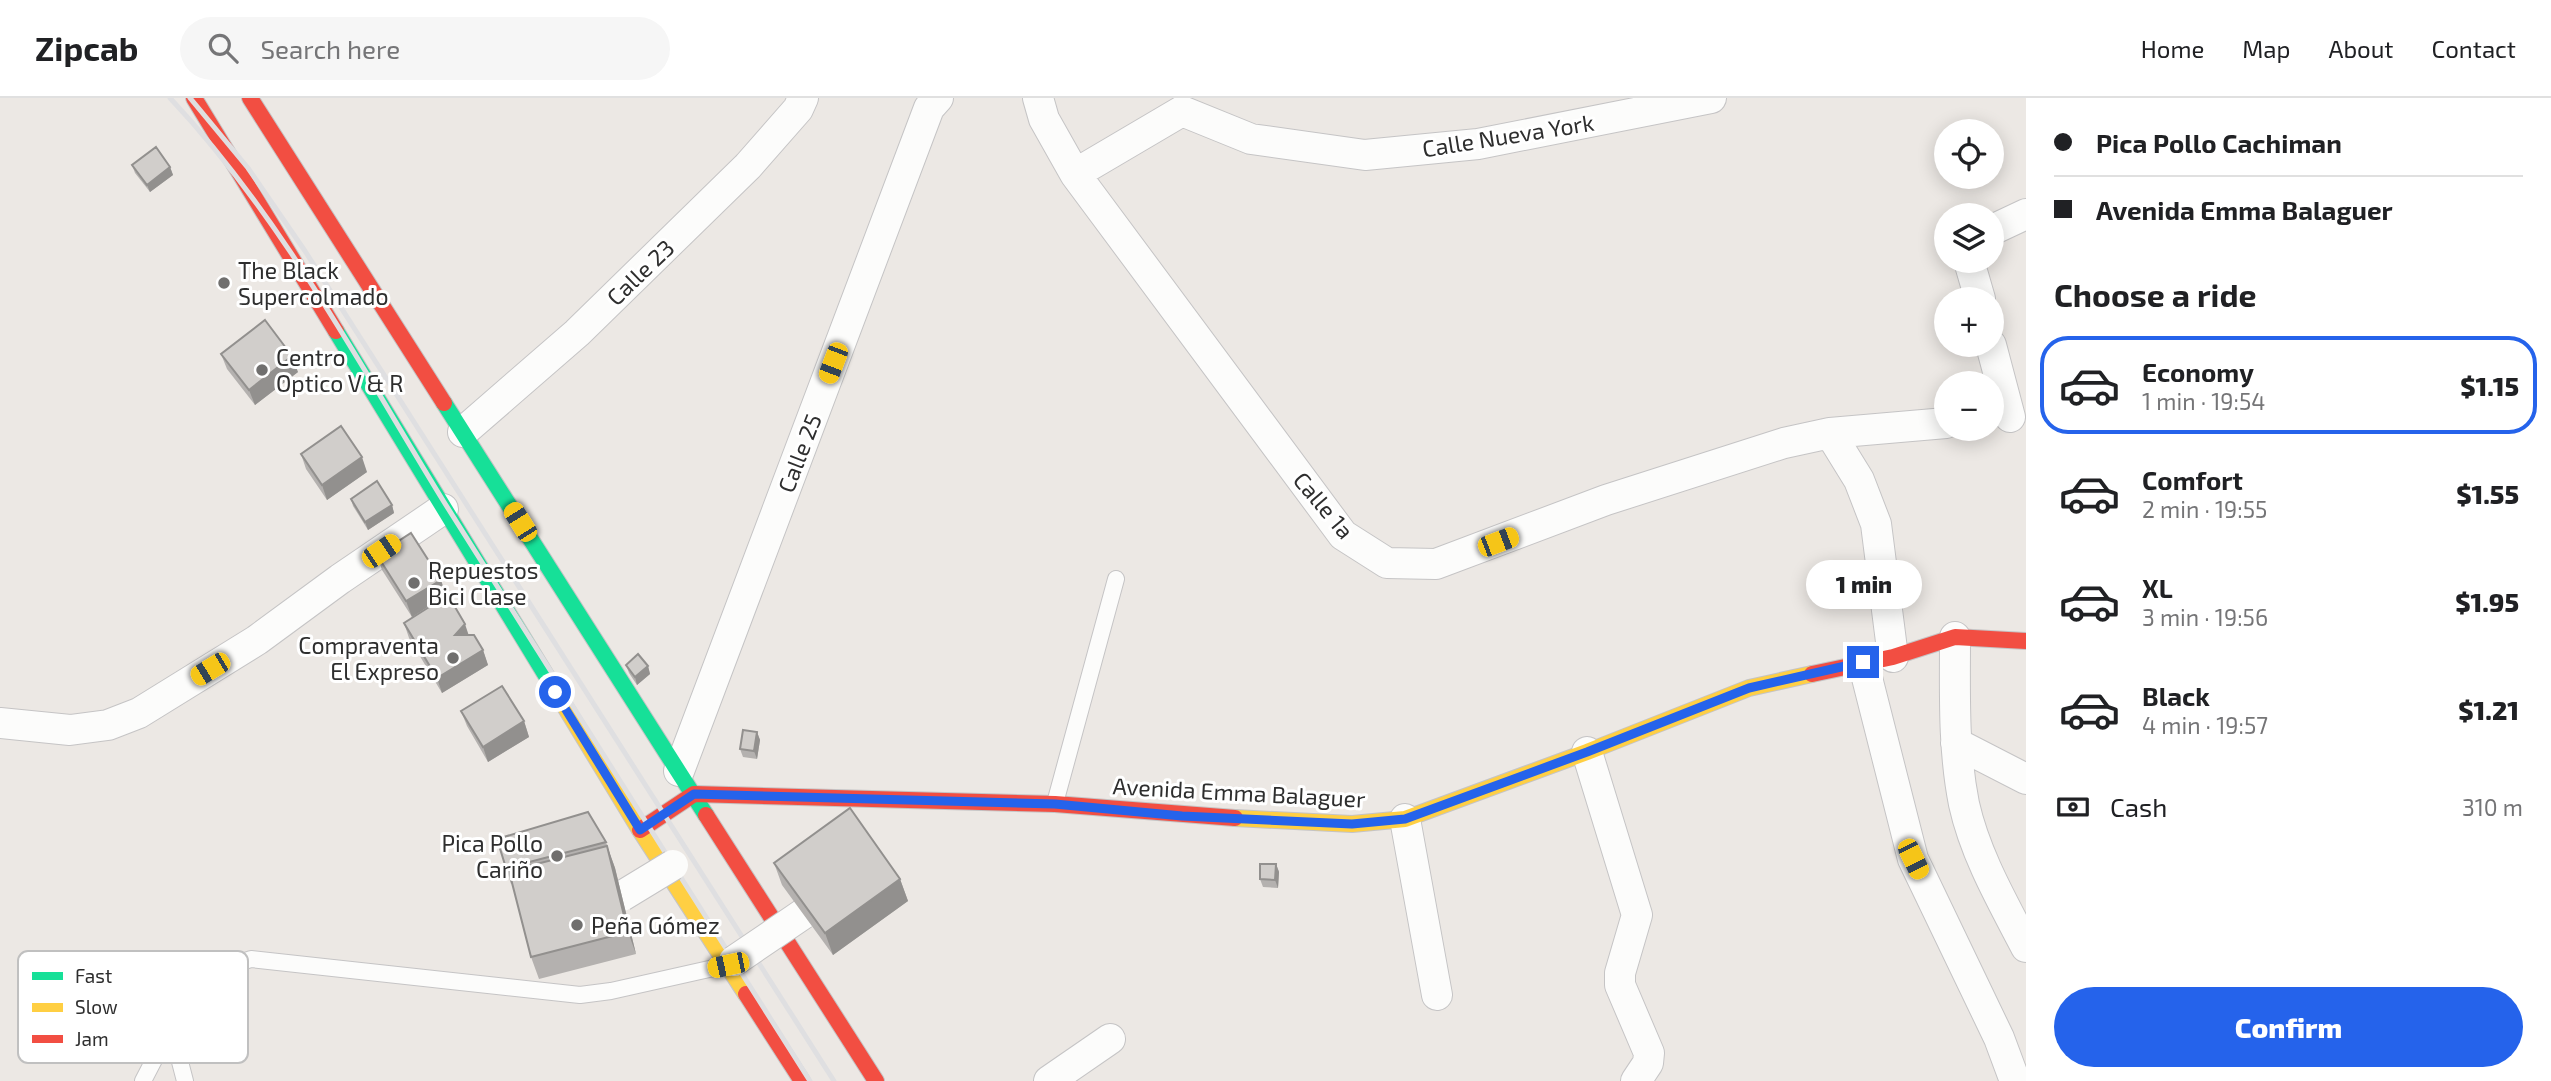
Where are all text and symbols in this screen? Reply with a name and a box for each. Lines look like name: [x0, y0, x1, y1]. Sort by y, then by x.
search box: [180, 17, 670, 80]
text: Zipcab: [35, 28, 138, 68]
icon: search: [204, 29, 242, 67]
text: Search here: [260, 33, 400, 64]
text: Home: [2141, 34, 2204, 63]
text: Map: [2242, 34, 2290, 63]
text: About: [2328, 34, 2394, 63]
text: Contact: [2432, 34, 2516, 63]
street label: Calle Nueva York: [1420, 108, 1596, 162]
map controls: [1934, 119, 2004, 441]
button: locate: [1934, 119, 2004, 189]
text: Pica Pollo Cachiman: [2096, 127, 2342, 158]
text: Avenida Emma Balaguer: [2096, 194, 2393, 225]
button: layers: [1934, 203, 2004, 273]
street label: Calle 23: [601, 233, 679, 311]
place label: The Black Supercolmado: [238, 256, 389, 310]
marker: The Black Supercolmado: [216, 275, 232, 291]
text: Choose a ride: [2054, 275, 2257, 313]
button: +: [1934, 287, 2004, 357]
car: [816, 340, 851, 386]
place label: Centro Optico V & R: [276, 343, 404, 397]
icon: car: [2058, 354, 2121, 417]
text: Economy: [2142, 356, 2254, 387]
marker: Centro Optico V & R: [254, 362, 270, 378]
text: $1.15: [2460, 370, 2519, 401]
button: −: [1934, 371, 2004, 441]
text: 1 min · 19:54: [2142, 387, 2265, 415]
street label: Calle 25: [771, 410, 827, 496]
icon: car: [2058, 462, 2121, 525]
text: Comfort: [2142, 464, 2243, 495]
street label: Calle 1a: [1288, 466, 1360, 544]
text: $1.55: [2456, 478, 2519, 509]
text: 2 min · 19:55: [2142, 495, 2267, 523]
car: [500, 499, 541, 545]
car: [1475, 525, 1522, 559]
car: [358, 531, 405, 571]
place label: Repuestos Bici Clase: [428, 556, 538, 610]
callout: 1 min: [1805, 560, 1921, 610]
text: 1 min: [1836, 570, 1892, 598]
icon: car: [2058, 570, 2121, 633]
text: XL: [2142, 572, 2173, 603]
marker: Repuestos Bici Clase: [406, 575, 422, 591]
text: $1.95: [2455, 586, 2519, 617]
text: 3 min · 19:56: [2142, 603, 2268, 631]
place label: Compraventa El Expreso: [298, 631, 439, 685]
route end: [1847, 646, 1879, 678]
car: [187, 649, 234, 689]
marker: Compraventa El Expreso: [445, 650, 461, 666]
route start: [539, 676, 571, 708]
icon: car: [2058, 678, 2121, 741]
text: Black: [2142, 680, 2210, 711]
text: $1.21: [2458, 694, 2519, 725]
text: 4 min · 19:57: [2142, 711, 2268, 739]
street label: Avenida Emma Balaguer: [1112, 771, 1366, 813]
icon: cash: [2054, 788, 2092, 826]
text: Cash: [2110, 791, 2167, 822]
text: 310 m: [2462, 793, 2523, 821]
place label: Pica Pollo Cariño: [442, 829, 543, 883]
car: [1895, 836, 1932, 882]
marker: Pica Pollo Cariño: [549, 848, 565, 864]
place label: Peña Gómez: [591, 911, 720, 939]
marker: Peña Gómez: [569, 917, 585, 933]
car: [706, 950, 751, 980]
legend: [18, 951, 248, 1063]
text: Fast: [75, 964, 112, 987]
button: Confirm: [2054, 987, 2523, 1067]
text: Slow: [75, 995, 118, 1018]
text: Jam: [75, 1027, 109, 1050]

